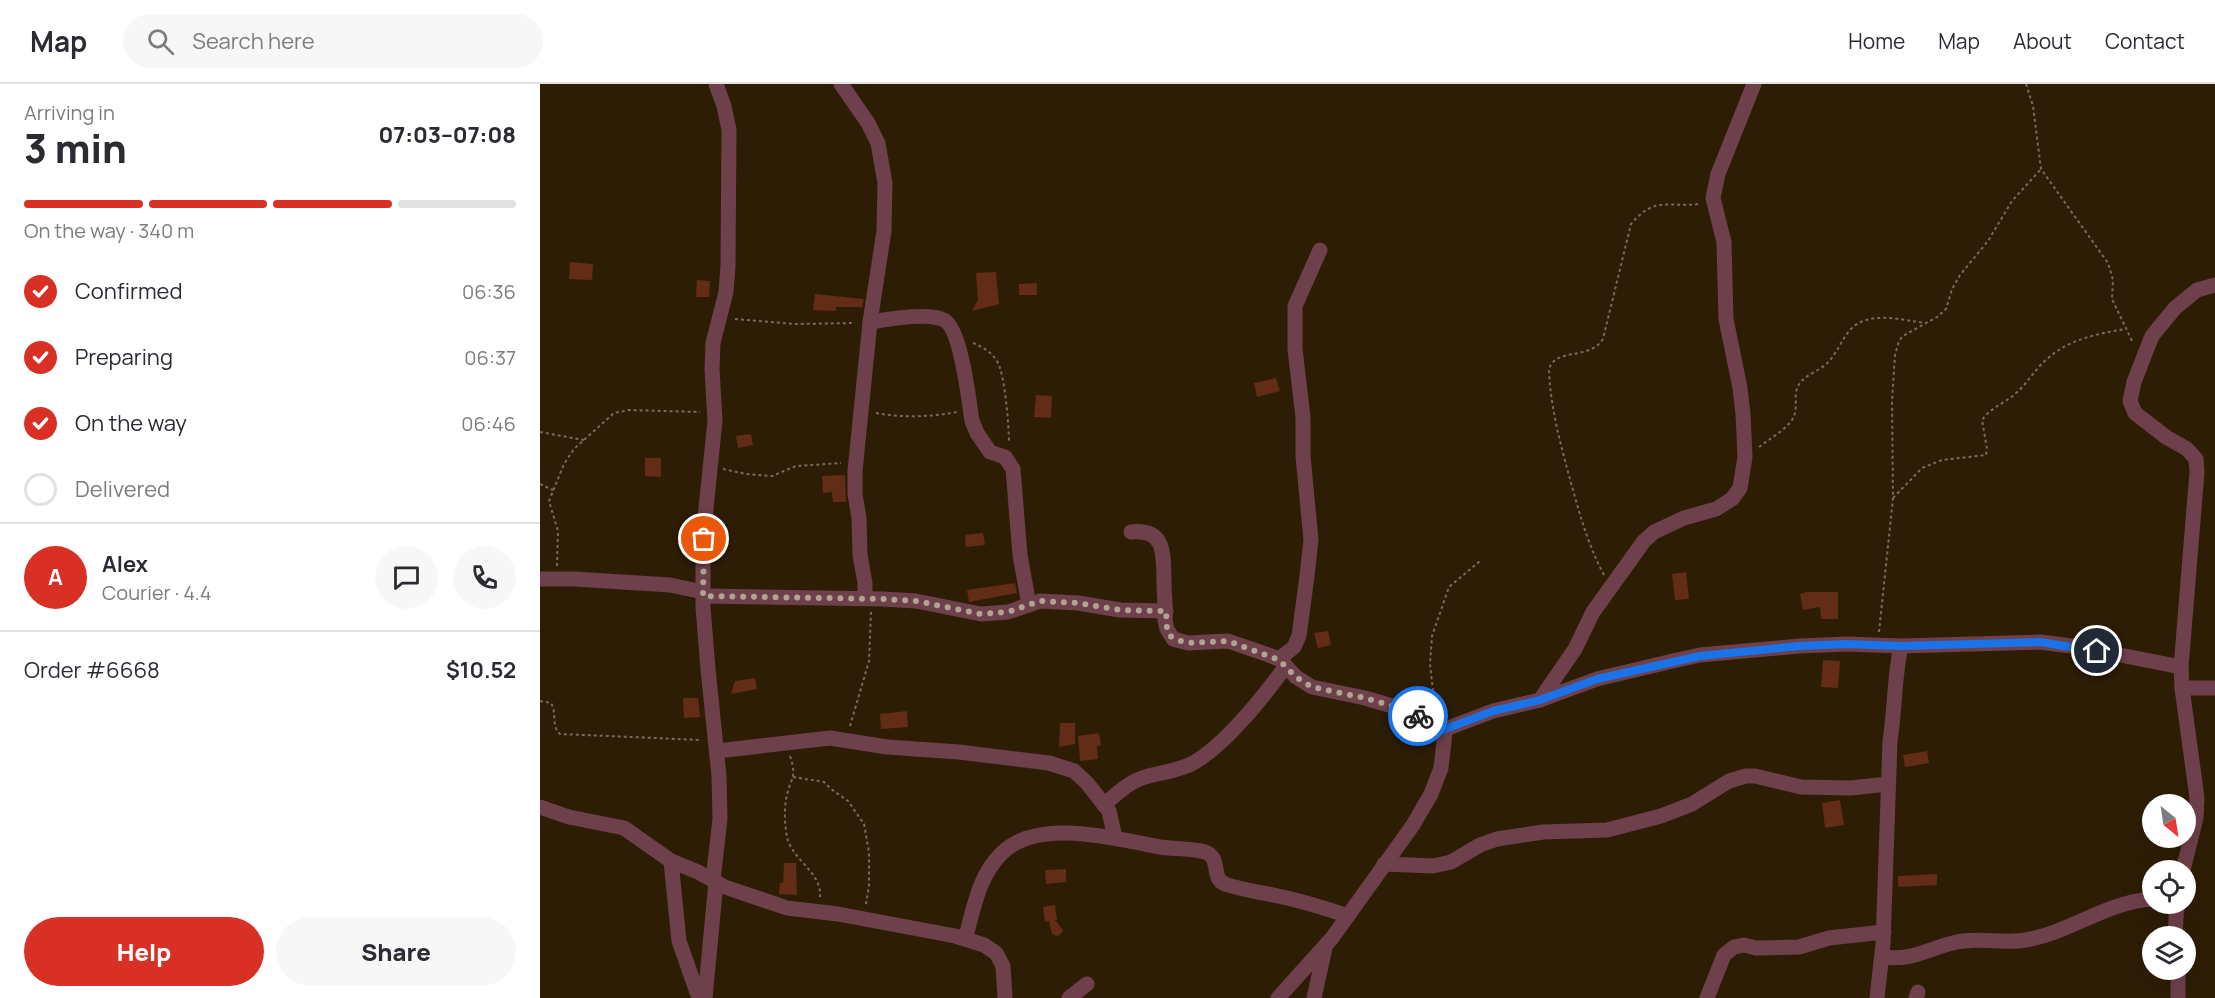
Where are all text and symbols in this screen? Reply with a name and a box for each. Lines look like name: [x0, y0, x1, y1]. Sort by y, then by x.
search box: [123, 14, 543, 68]
text: Map: [30, 22, 87, 60]
icon: search: [144, 25, 177, 58]
text: Search here: [192, 26, 315, 56]
text: Home: [1848, 27, 1905, 55]
text: Map: [1938, 27, 1980, 55]
text: About: [2013, 27, 2072, 55]
text: Contact: [2105, 27, 2185, 55]
text: Arriving in: [24, 99, 115, 126]
text: 07:03–07:08: [378, 120, 516, 150]
text: 3 min: [24, 121, 127, 175]
text: On the way · 340 m: [24, 217, 194, 244]
icon: check: [24, 275, 57, 308]
text: Confirmed: [75, 276, 183, 306]
text: 06:36: [462, 278, 516, 305]
icon: check: [24, 341, 57, 374]
text: Preparing: [75, 342, 173, 372]
text: 06:37: [464, 344, 516, 371]
icon: check: [24, 407, 57, 440]
text: On the way: [75, 408, 187, 438]
text: 06:46: [461, 410, 516, 437]
text: Delivered: [75, 474, 170, 504]
pin: [678, 513, 729, 564]
icon: bag: [687, 522, 720, 555]
button: chat: [375, 546, 438, 609]
button: phone: [453, 546, 516, 609]
text: Alex: [102, 549, 148, 579]
text: A: [48, 562, 63, 592]
text: Courier · 4.4: [102, 579, 212, 606]
pin: [2071, 625, 2122, 676]
icon: home: [2080, 634, 2113, 667]
text: Order #6668: [24, 655, 160, 685]
text: $10.52: [446, 655, 516, 685]
courier: [1388, 686, 1448, 746]
icon: bike: [1402, 700, 1435, 733]
north arrow: [2142, 794, 2196, 848]
map controls: [2142, 794, 2196, 980]
button: locate: [2142, 860, 2196, 914]
button: Help: [24, 917, 264, 986]
button: Share: [276, 917, 516, 986]
button: layers: [2142, 926, 2196, 980]

